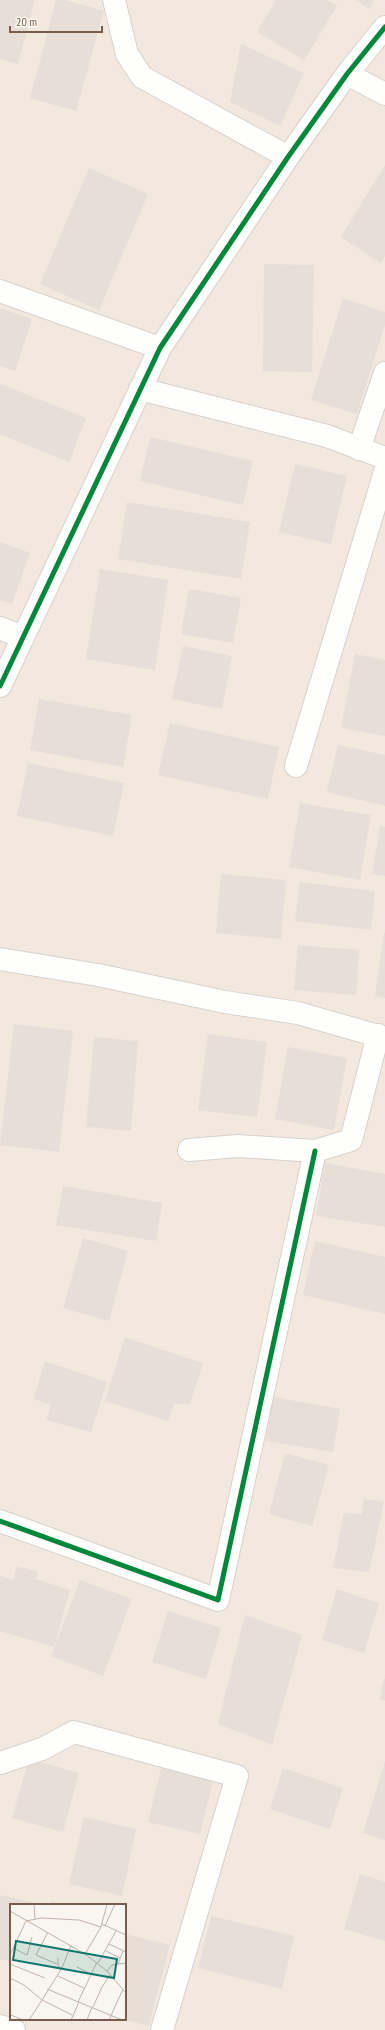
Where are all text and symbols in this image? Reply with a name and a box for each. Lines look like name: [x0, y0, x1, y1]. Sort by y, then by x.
scale bar: [10, 8, 102, 34]
text: 20 m: [16, 14, 37, 29]
inset map: [10, 1904, 126, 2020]

